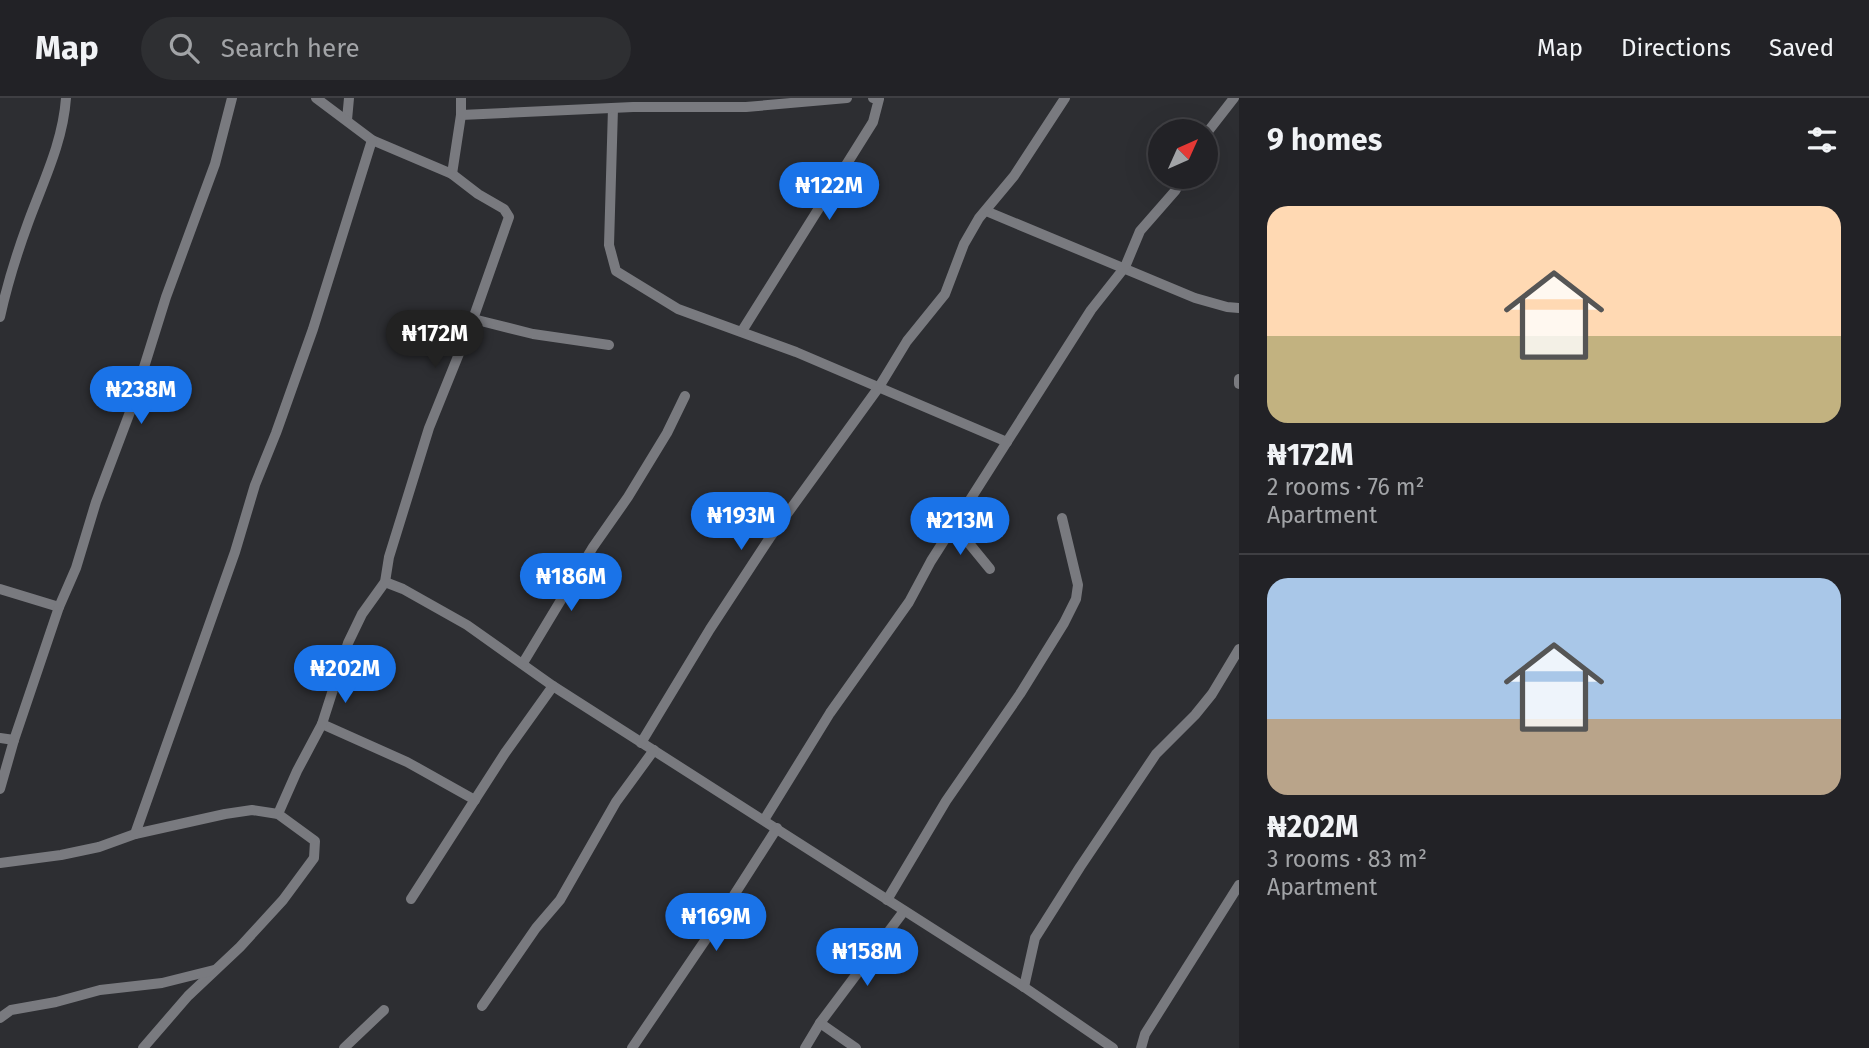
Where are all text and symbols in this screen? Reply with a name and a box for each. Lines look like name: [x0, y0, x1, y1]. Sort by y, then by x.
search box: [141, 17, 631, 80]
text: Map: [35, 28, 99, 68]
icon: search: [165, 29, 203, 67]
text: Search here: [221, 33, 360, 64]
text: Map: [1537, 34, 1583, 62]
text: Directions: [1621, 34, 1731, 62]
text: Saved: [1769, 34, 1834, 62]
north arrow: [1148, 119, 1218, 189]
map controls: [1148, 119, 1218, 189]
icon: filters: [1803, 121, 1841, 159]
text: 9 homes: [1267, 122, 1382, 158]
pin: ₦122M: [780, 162, 878, 222]
text: ₦122M: [795, 171, 863, 199]
icon: home: [1491, 252, 1617, 378]
pin: ₦172M: [386, 310, 484, 370]
text: ₦172M: [402, 319, 468, 347]
pin: ₦238M: [92, 366, 190, 426]
text: ₦238M: [106, 375, 176, 403]
text: ₦172M: [1267, 437, 1353, 473]
text: 2 rooms · 76 m²: [1267, 473, 1425, 501]
pin: ₦193M: [692, 492, 790, 552]
pin: ₦213M: [911, 498, 1009, 557]
text: ₦193M: [707, 501, 775, 529]
text: Apartment: [1267, 501, 1377, 529]
text: ₦213M: [926, 506, 994, 534]
pin: ₦186M: [522, 554, 620, 613]
text: ₦186M: [536, 562, 606, 590]
icon: home: [1491, 624, 1617, 750]
pin: ₦202M: [296, 646, 394, 705]
text: ₦202M: [310, 654, 380, 682]
text: ₦202M: [1267, 809, 1359, 845]
text: 3 rooms · 83 m²: [1267, 845, 1427, 873]
text: Apartment: [1267, 873, 1377, 901]
pin: ₦169M: [667, 894, 765, 953]
text: ₦169M: [681, 902, 751, 930]
pin: ₦158M: [818, 928, 916, 988]
text: ₦158M: [832, 937, 902, 965]

